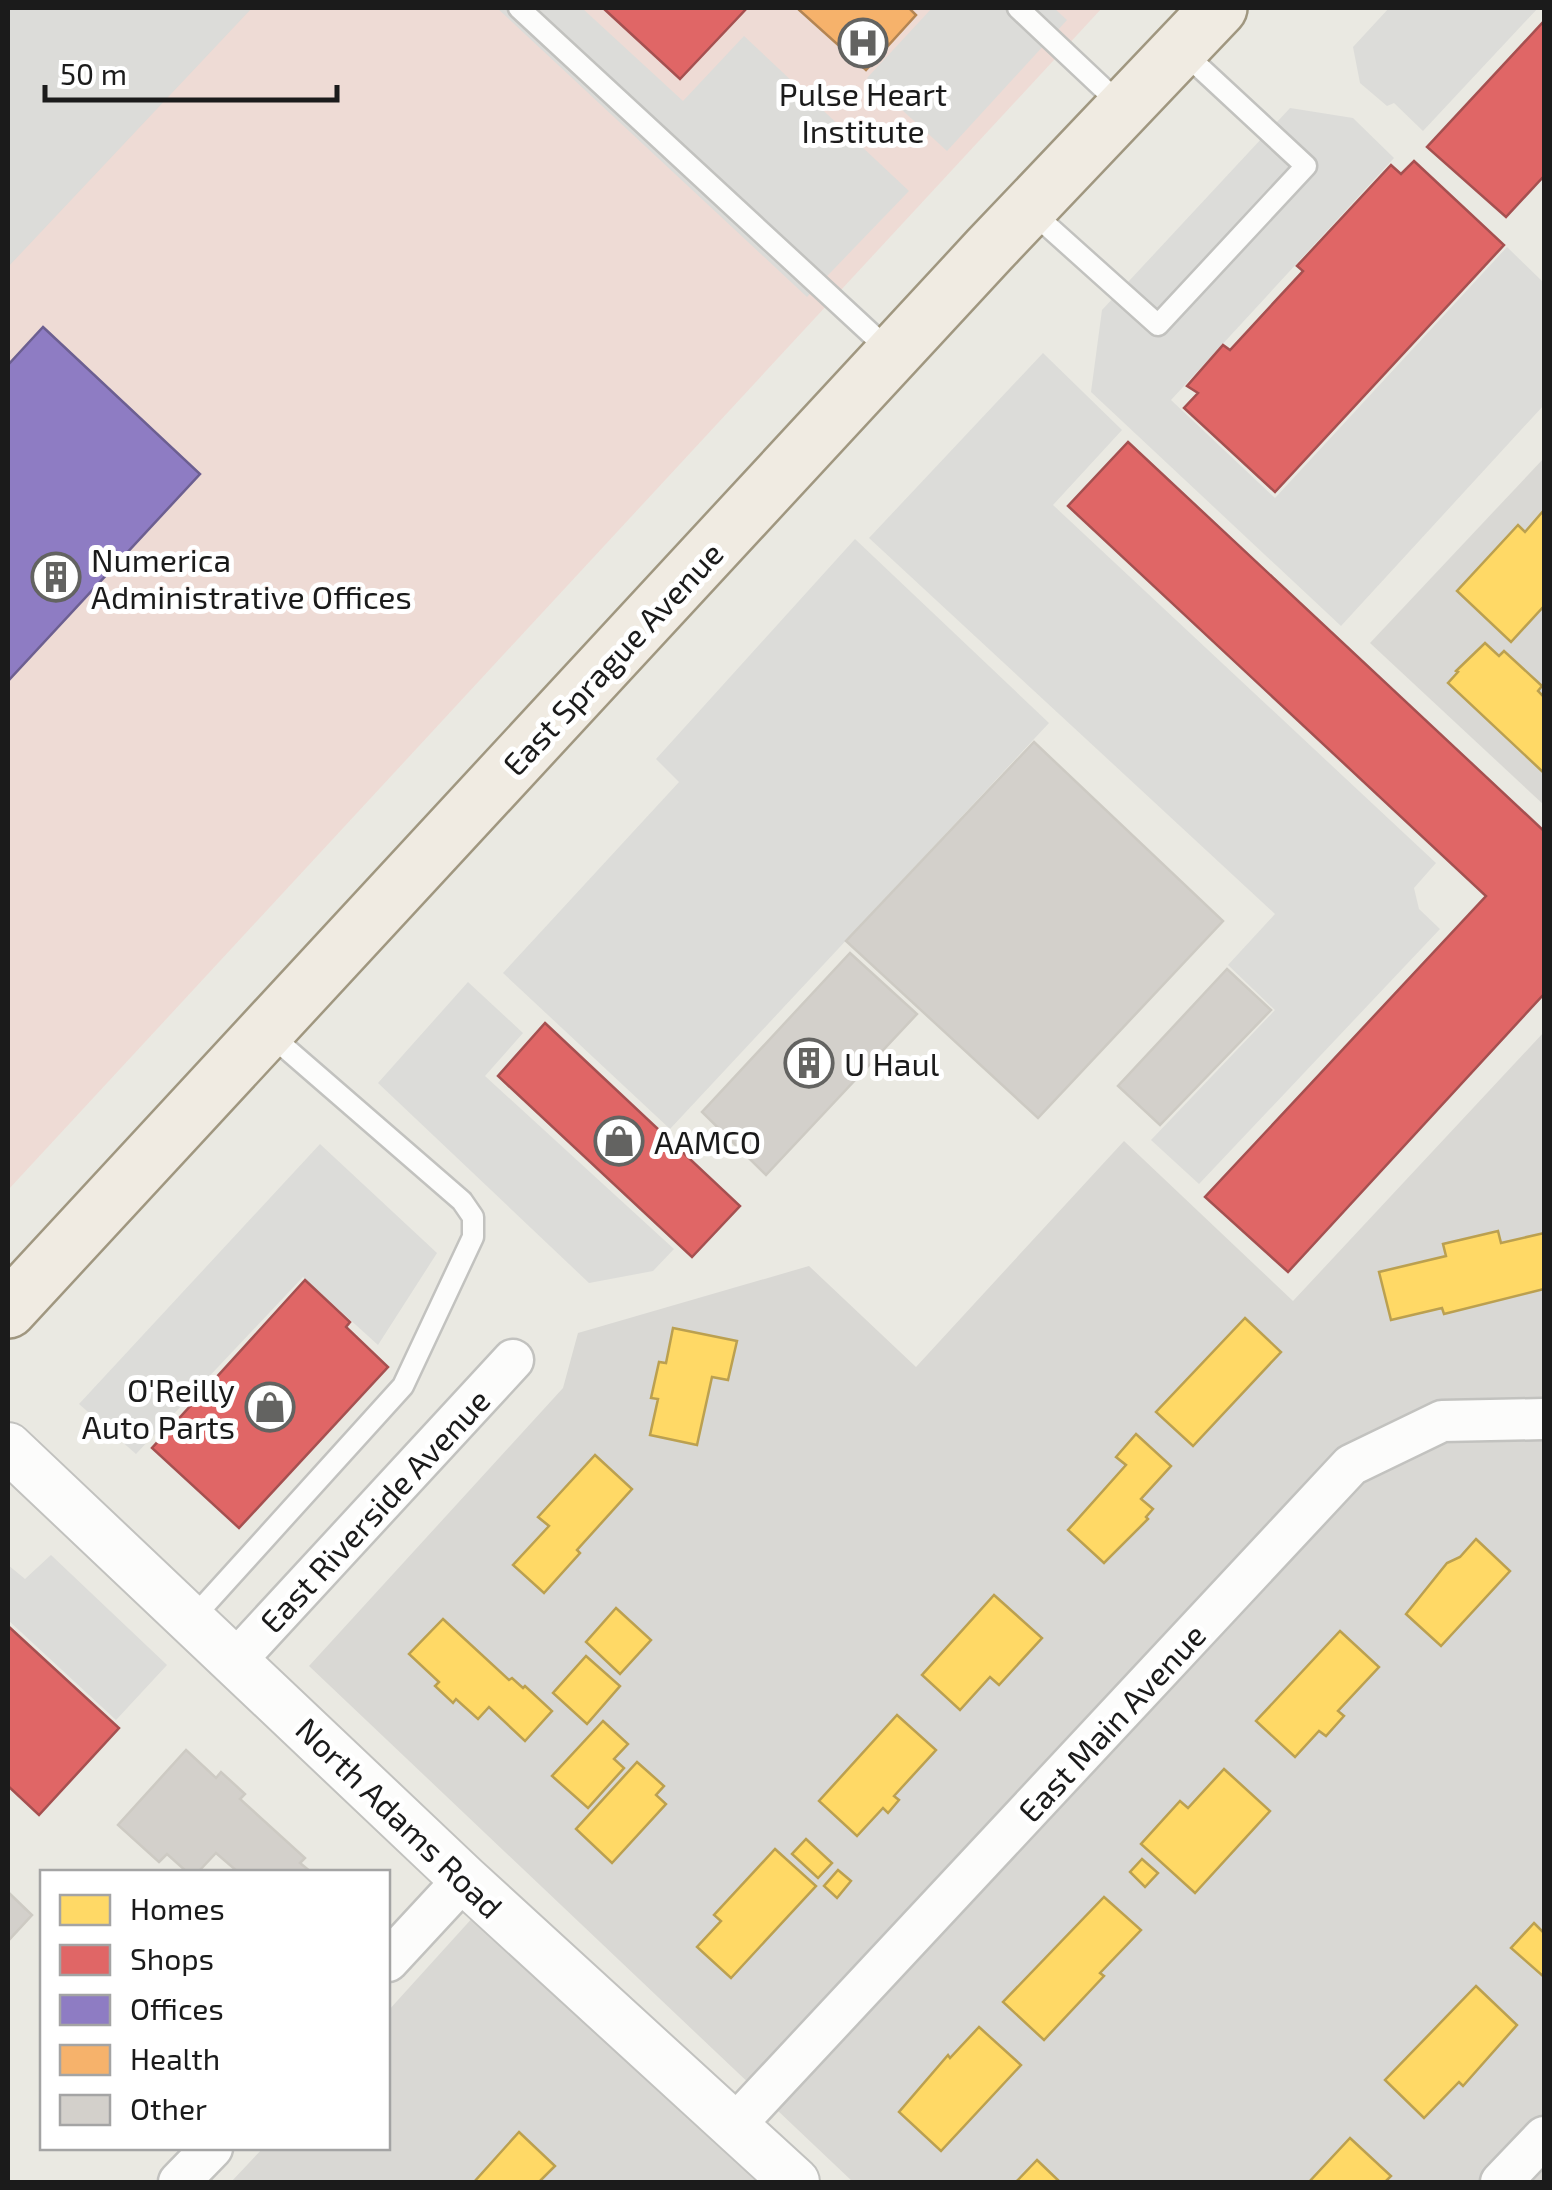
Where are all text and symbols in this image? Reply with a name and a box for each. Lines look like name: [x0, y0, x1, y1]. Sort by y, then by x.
hospital icon: Pulse Heart Institute: [837, 17, 889, 69]
scale bar: [45, 40, 338, 102]
text: 50 m: [60, 55, 127, 91]
place label: Pulse Heart Institute: [779, 74, 947, 149]
street label: East Sprague Avenue: [494, 534, 730, 782]
place label: Numerica Administrative Offices: [91, 540, 412, 615]
building icon: Numerica Administrative Offices: [30, 551, 82, 603]
building icon: U Haul: [783, 1037, 835, 1089]
place label: U Haul: [844, 1044, 940, 1082]
shop icon: AAMCO: [593, 1115, 645, 1167]
place label: AAMCO: [654, 1122, 761, 1160]
place label: O'Reilly Auto Parts: [82, 1370, 235, 1445]
street label: East Riverside Avenue: [251, 1380, 497, 1640]
shop icon: O'Reilly Auto Parts: [244, 1381, 296, 1433]
street label: East Main Avenue: [1010, 1615, 1212, 1829]
street label: North Adams Road: [289, 1709, 511, 1925]
legend: [40, 1870, 390, 2150]
text: Homes: [130, 1890, 225, 1926]
text: Shops: [130, 1940, 214, 1976]
text: Offices: [130, 1990, 224, 2026]
text: Health: [130, 2040, 220, 2076]
text: Other: [130, 2090, 207, 2126]

